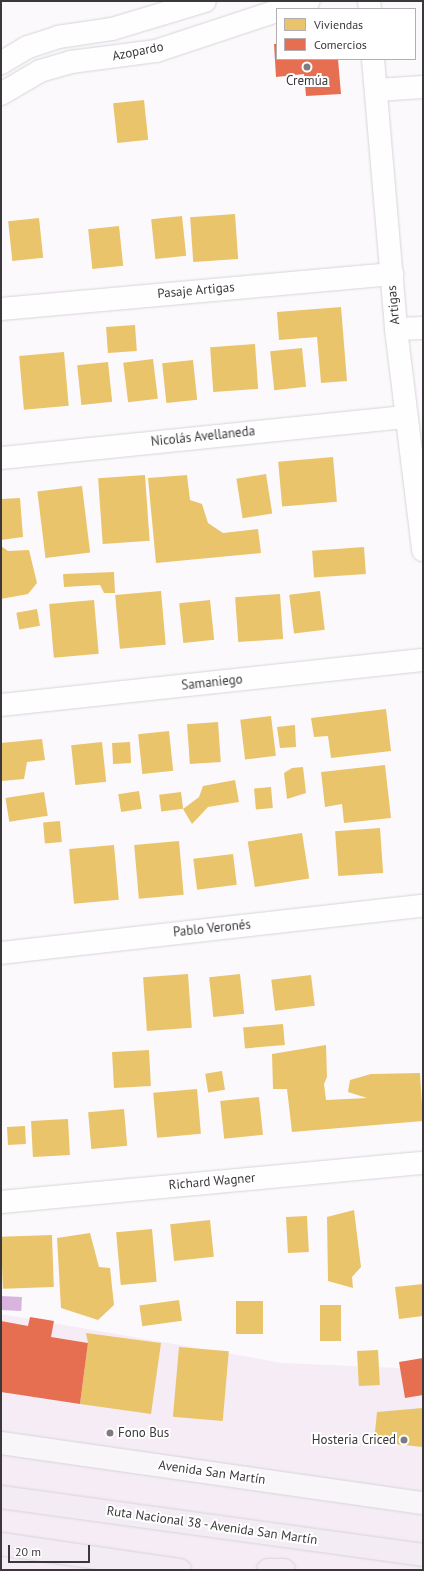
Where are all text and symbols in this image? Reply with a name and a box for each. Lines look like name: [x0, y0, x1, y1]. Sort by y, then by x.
legend: [276, 8, 416, 60]
text: Viviendas: [314, 17, 363, 32]
text: Comercios: [314, 37, 367, 52]
street label: Azopardo: [111, 39, 165, 65]
marker: Cremúa: [302, 62, 312, 72]
place label: Cremúa: [286, 73, 328, 89]
street label: Pasaje Artigas: [157, 280, 235, 302]
street label: Artigas: [385, 285, 403, 325]
street label: Nicolás Avellaneda: [150, 424, 256, 450]
street label: Samaniego: [181, 672, 243, 694]
street label: Pablo Veronés: [172, 917, 252, 941]
street label: Richard Wagner: [168, 1170, 256, 1194]
place label: Fono Bus: [118, 1425, 169, 1441]
marker: Fono Bus: [105, 1428, 115, 1438]
place label: Hosteria Criced: [312, 1432, 396, 1448]
marker: Hosteria Criced: [399, 1435, 409, 1445]
street label: Avenida San Martín: [158, 1458, 266, 1488]
street label: Ruta Nacional 38 - Avenida San Martín: [104, 1503, 320, 1549]
scale bar: [10, 1537, 92, 1563]
text: 20 m: [15, 1544, 41, 1559]

